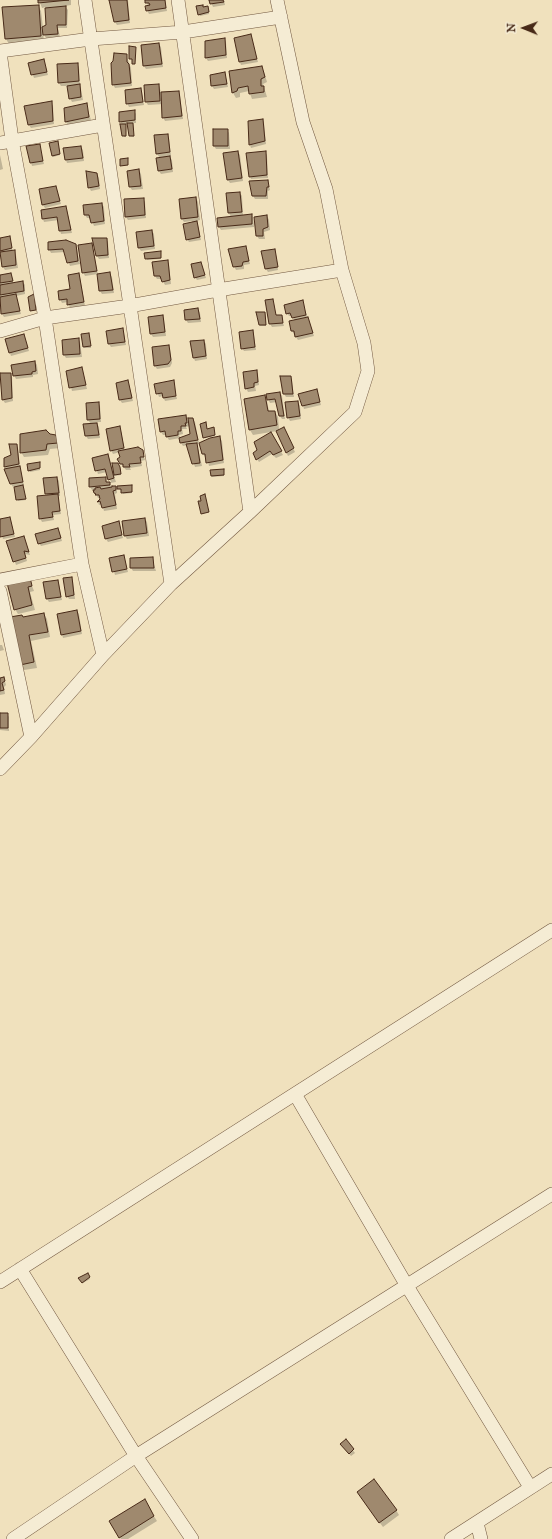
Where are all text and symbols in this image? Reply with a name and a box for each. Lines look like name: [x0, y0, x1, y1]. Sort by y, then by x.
north arrow: [504, 8, 544, 48]
text: N: [505, 23, 518, 33]

